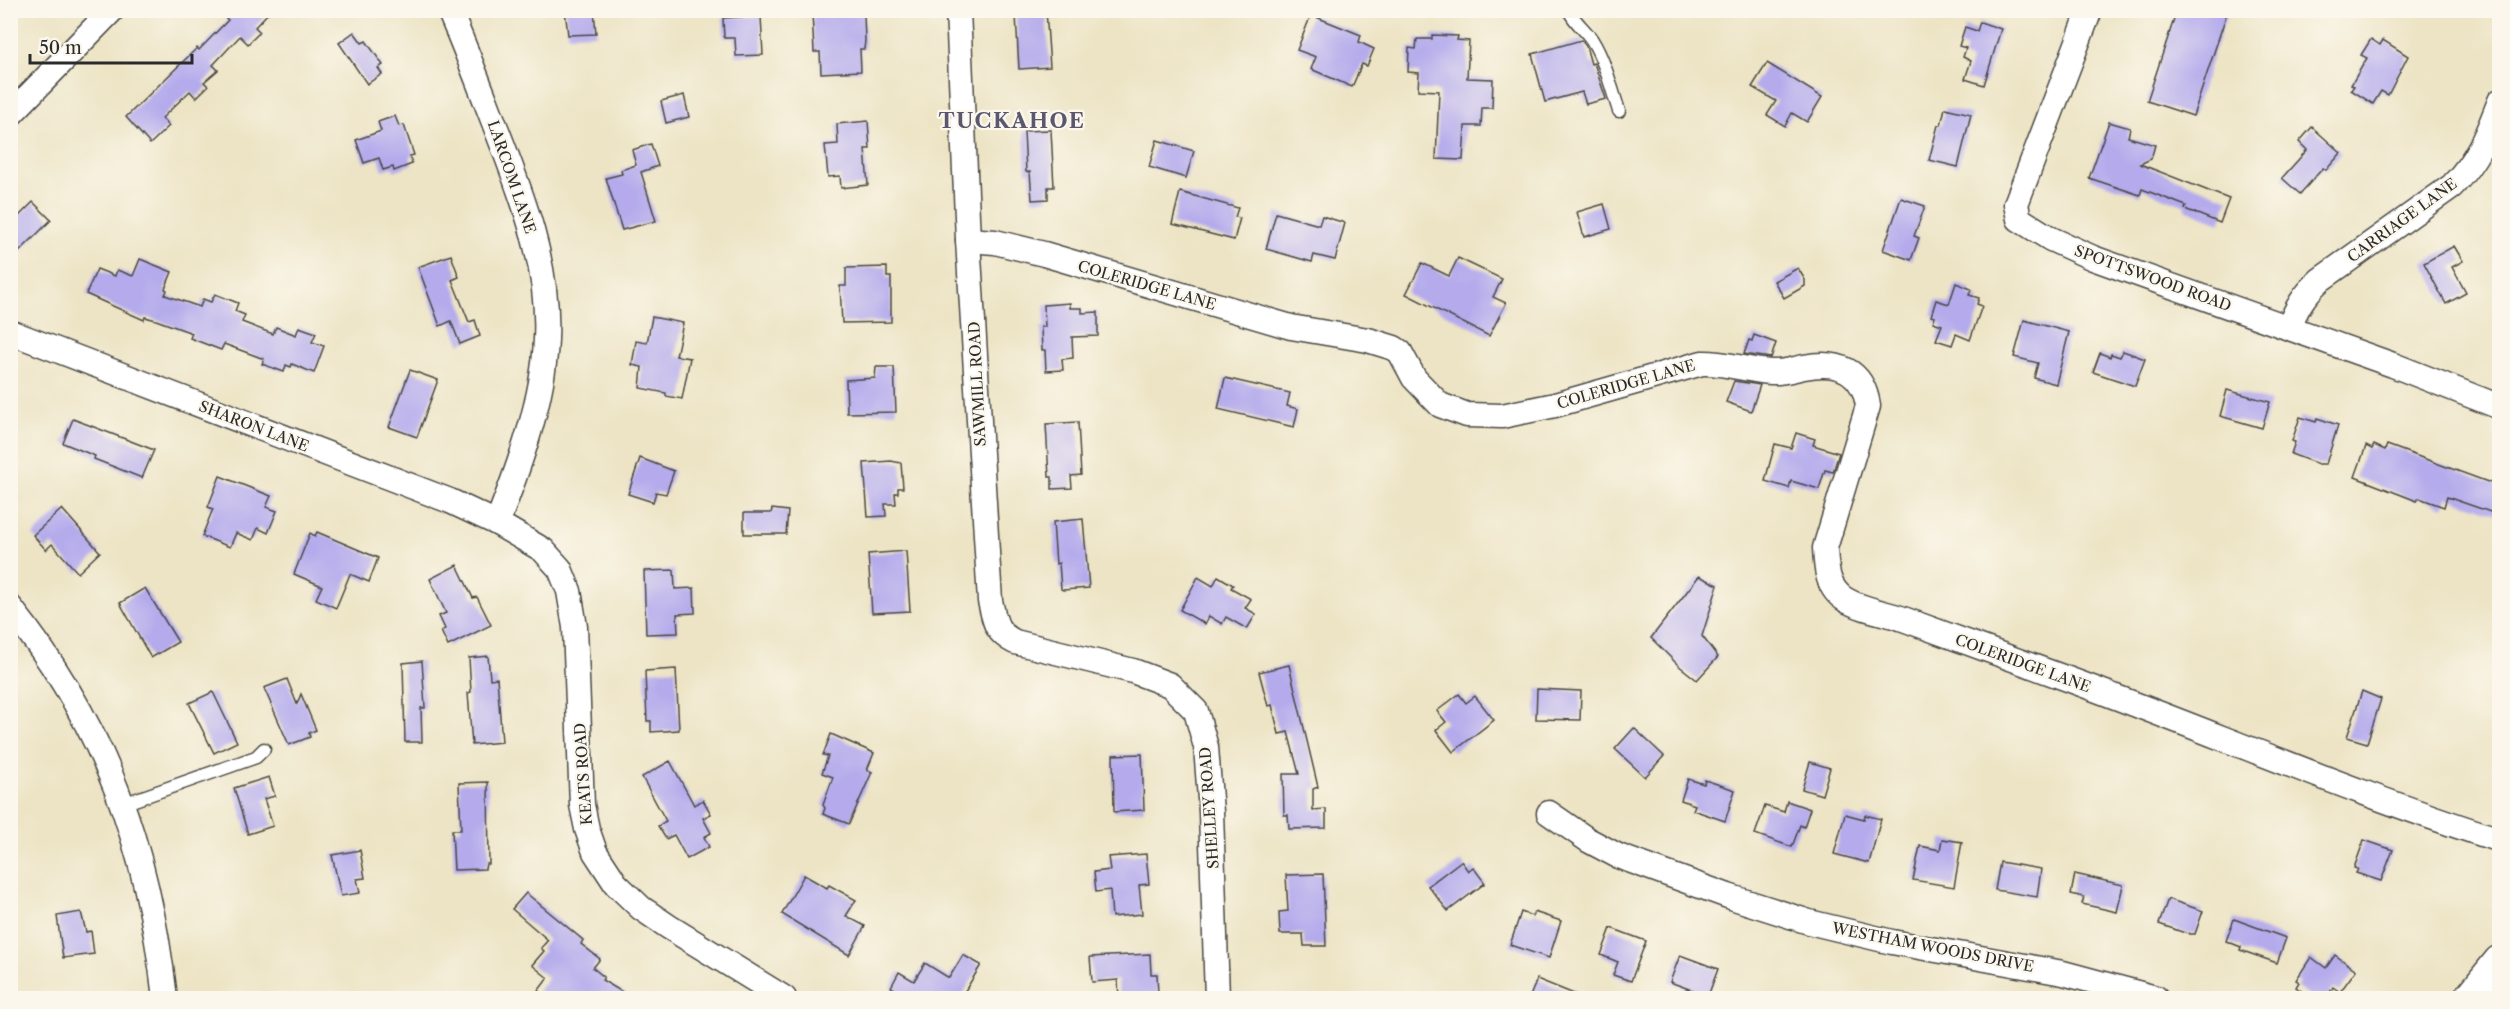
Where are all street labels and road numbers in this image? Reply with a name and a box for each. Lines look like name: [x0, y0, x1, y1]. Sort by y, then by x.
street label: LARCOM LANE: [484, 118, 540, 236]
street label: CARRIAGE LANE: [2343, 174, 2461, 266]
street label: SPOTTSWOOD ROAD: [2072, 241, 2234, 315]
street label: COLERIDGE LANE: [1076, 256, 1218, 314]
street label: SAWMILL ROAD: [964, 321, 990, 447]
street label: COLERIDGE LANE: [1555, 355, 1697, 413]
street label: SHARON LANE: [196, 396, 312, 456]
street label: COLERIDGE LANE: [1953, 630, 2093, 696]
street label: KEATS ROAD: [570, 722, 596, 826]
street label: SHELLEY ROAD: [1195, 746, 1223, 870]
street label: WESTHAM WOODS DRIVE: [1830, 918, 2036, 976]

